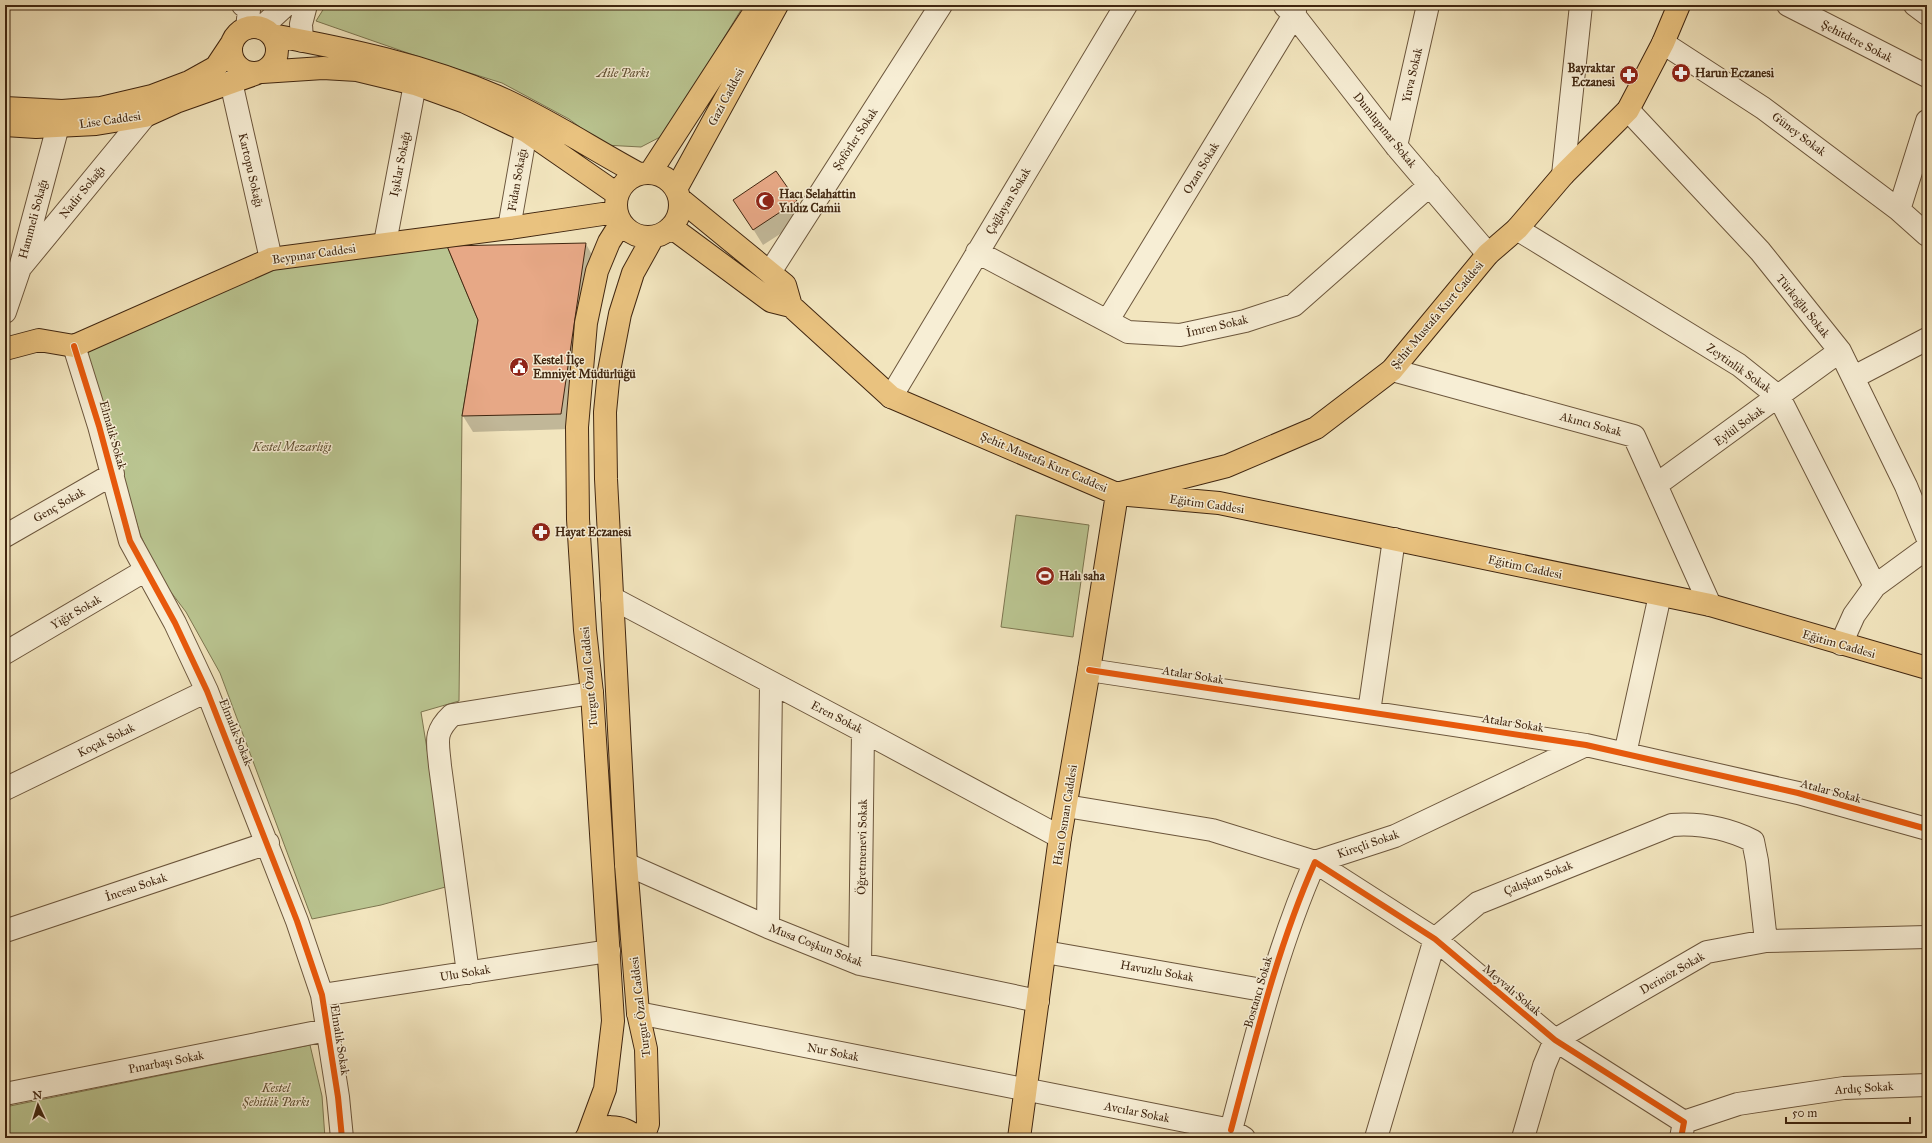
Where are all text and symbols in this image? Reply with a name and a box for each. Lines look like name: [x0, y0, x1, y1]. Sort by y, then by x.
street label: Şehitdere Sokak: [1819, 17, 1895, 65]
street label: Yuva Sokak: [1399, 46, 1425, 104]
place label: Bayraktar Eczanesi: [1568, 61, 1616, 89]
pharmacy icon: Harun Eczanesi: [1670, 62, 1692, 84]
pharmacy icon: Bayraktar Eczanesi: [1618, 64, 1640, 86]
street label: Gazi Caddesi: [705, 65, 747, 128]
park label: Aile Parkı: [595, 66, 650, 80]
place label: Harun Eczanesi: [1695, 66, 1775, 80]
street label: Dumlupınar Sokak: [1350, 90, 1420, 171]
street label: Şoförler Sokak: [830, 105, 881, 173]
street label: Lise Caddesi: [78, 109, 142, 131]
street label: Güney Sokak: [1769, 109, 1829, 159]
street label: Işıklar Sokağı: [387, 129, 414, 198]
street label: Kartopu Sokağı: [235, 131, 267, 209]
street label: Ozan Sokak: [1180, 139, 1222, 196]
street label: Fidan Sokağı: [505, 147, 531, 213]
street label: Nadir Sokağı: [56, 162, 109, 222]
street label: Çağlayan Sokak: [982, 164, 1035, 238]
street label: Hanımeli Sokağı: [16, 177, 52, 261]
place label: Hacı Selahattin Yıldız Camii: [778, 187, 856, 215]
mosque icon: Hacı Selahattin Yıldız Camii: [754, 190, 776, 212]
street label: Beypınar Caddesi: [271, 241, 357, 267]
street label: Şehit Mustafa Kurt Caddesi: [1388, 258, 1487, 372]
street label: Türkoğlu Sokak: [1772, 271, 1833, 341]
street label: İmren Sokak: [1185, 311, 1250, 340]
street label: Zeytinlik Sokak: [1704, 340, 1774, 396]
place label: Kestel İlçe Emniyet Müdürlüğü: [533, 351, 636, 382]
public building icon: Kestel İlçe Emniyet Müdürlüğü: [508, 356, 530, 378]
street label: Elmalık Sokak: [97, 399, 130, 471]
street label: Eylül Sokak: [1711, 403, 1767, 449]
street label: Akıncı Sokak: [1558, 409, 1624, 439]
street label: Şehit Mustafa Kurt Caddesi: [978, 429, 1110, 495]
park label: Kestel Mezarlığı: [252, 440, 332, 454]
street label: Genç Sokak: [31, 484, 88, 525]
street label: Eğitim Caddesi: [1168, 492, 1246, 517]
pharmacy icon: Hayat Eczanesi: [530, 521, 552, 543]
place label: Hayat Eczanesi: [555, 525, 632, 540]
street label: Eğitim Caddesi: [1486, 552, 1564, 583]
sports icon: Halı saha: [1034, 565, 1056, 587]
place label: Halı saha: [1059, 569, 1106, 583]
street label: Yiğit Sokak: [48, 592, 105, 633]
street label: Turgut Özal Caddesi: [577, 625, 601, 728]
street label: Eğitim Caddesi: [1800, 627, 1878, 662]
street label: Atalar Sokak: [1160, 663, 1225, 687]
street label: Elmalık Sokak: [216, 697, 256, 768]
street label: Eren Sokak: [809, 698, 866, 736]
street label: Atalar Sokak: [1480, 711, 1545, 735]
street label: Koçak Sokak: [75, 720, 137, 760]
street label: Hacı Osman Caddesi: [1050, 763, 1080, 867]
street label: Atalar Sokak: [1798, 776, 1863, 806]
street label: Öğretmenevi Sokak: [853, 799, 871, 895]
street label: Kireçli Sokak: [1335, 827, 1401, 861]
street label: Çalışkan Sokak: [1501, 858, 1575, 898]
street label: İncesu Sokak: [103, 869, 169, 904]
street label: Musa Coşkun Sokak: [767, 921, 865, 970]
street label: Derinöz Sokak: [1637, 949, 1707, 997]
street label: Bostancı Sokak: [1241, 954, 1275, 1030]
street label: Turgut Özal Caddesi: [626, 955, 654, 1058]
street label: Havuzlu Sokak: [1119, 958, 1195, 984]
street label: Ulu Sokak: [439, 962, 492, 984]
street label: Meyvalı Sokak: [1480, 962, 1544, 1019]
street label: Elmalık Sokak: [328, 1004, 353, 1077]
street label: Nur Sokak: [806, 1040, 861, 1064]
street label: Pınarbaşı Sokak: [127, 1048, 205, 1076]
street label: Ardıç Sokak: [1833, 1079, 1894, 1097]
park label: Kestel Şehitlik Parkı: [241, 1081, 310, 1109]
north arrow: [18, 1085, 58, 1125]
text: N: [32, 1089, 43, 1102]
street label: Avcılar Sokak: [1102, 1099, 1171, 1125]
scale bar: [1786, 1099, 1910, 1125]
text: 50 m: [1792, 1106, 1817, 1120]

